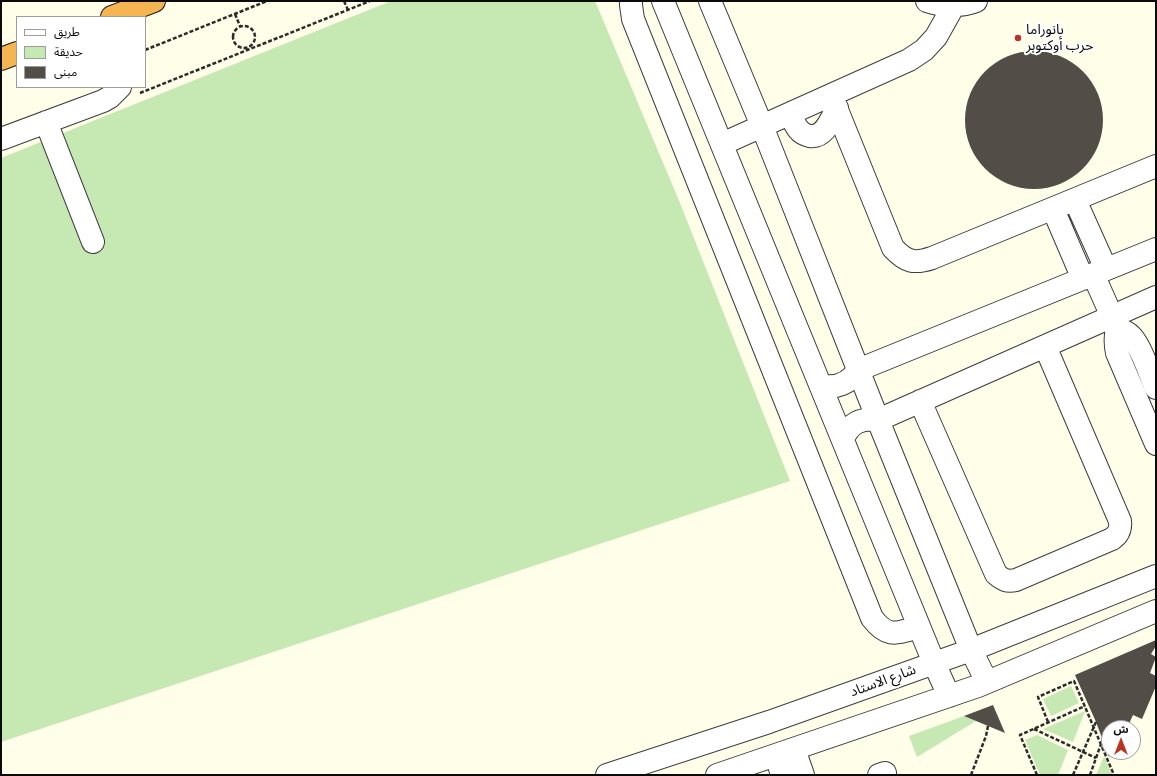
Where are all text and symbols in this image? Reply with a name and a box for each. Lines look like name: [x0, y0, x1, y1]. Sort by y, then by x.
legend: [16, 16, 146, 88]
place label: بانوراما حرب أوكتوبر: [1026, 22, 1093, 54]
text: طريق: [54, 24, 80, 39]
marker: بانوراما حرب أوكتوبر: [1013, 33, 1023, 43]
text: حديقة: [54, 44, 83, 59]
text: مبنى: [54, 64, 77, 79]
street label: شارع الاستاد: [848, 661, 918, 701]
north arrow: [1101, 720, 1141, 760]
text: ش: [1113, 722, 1129, 736]

